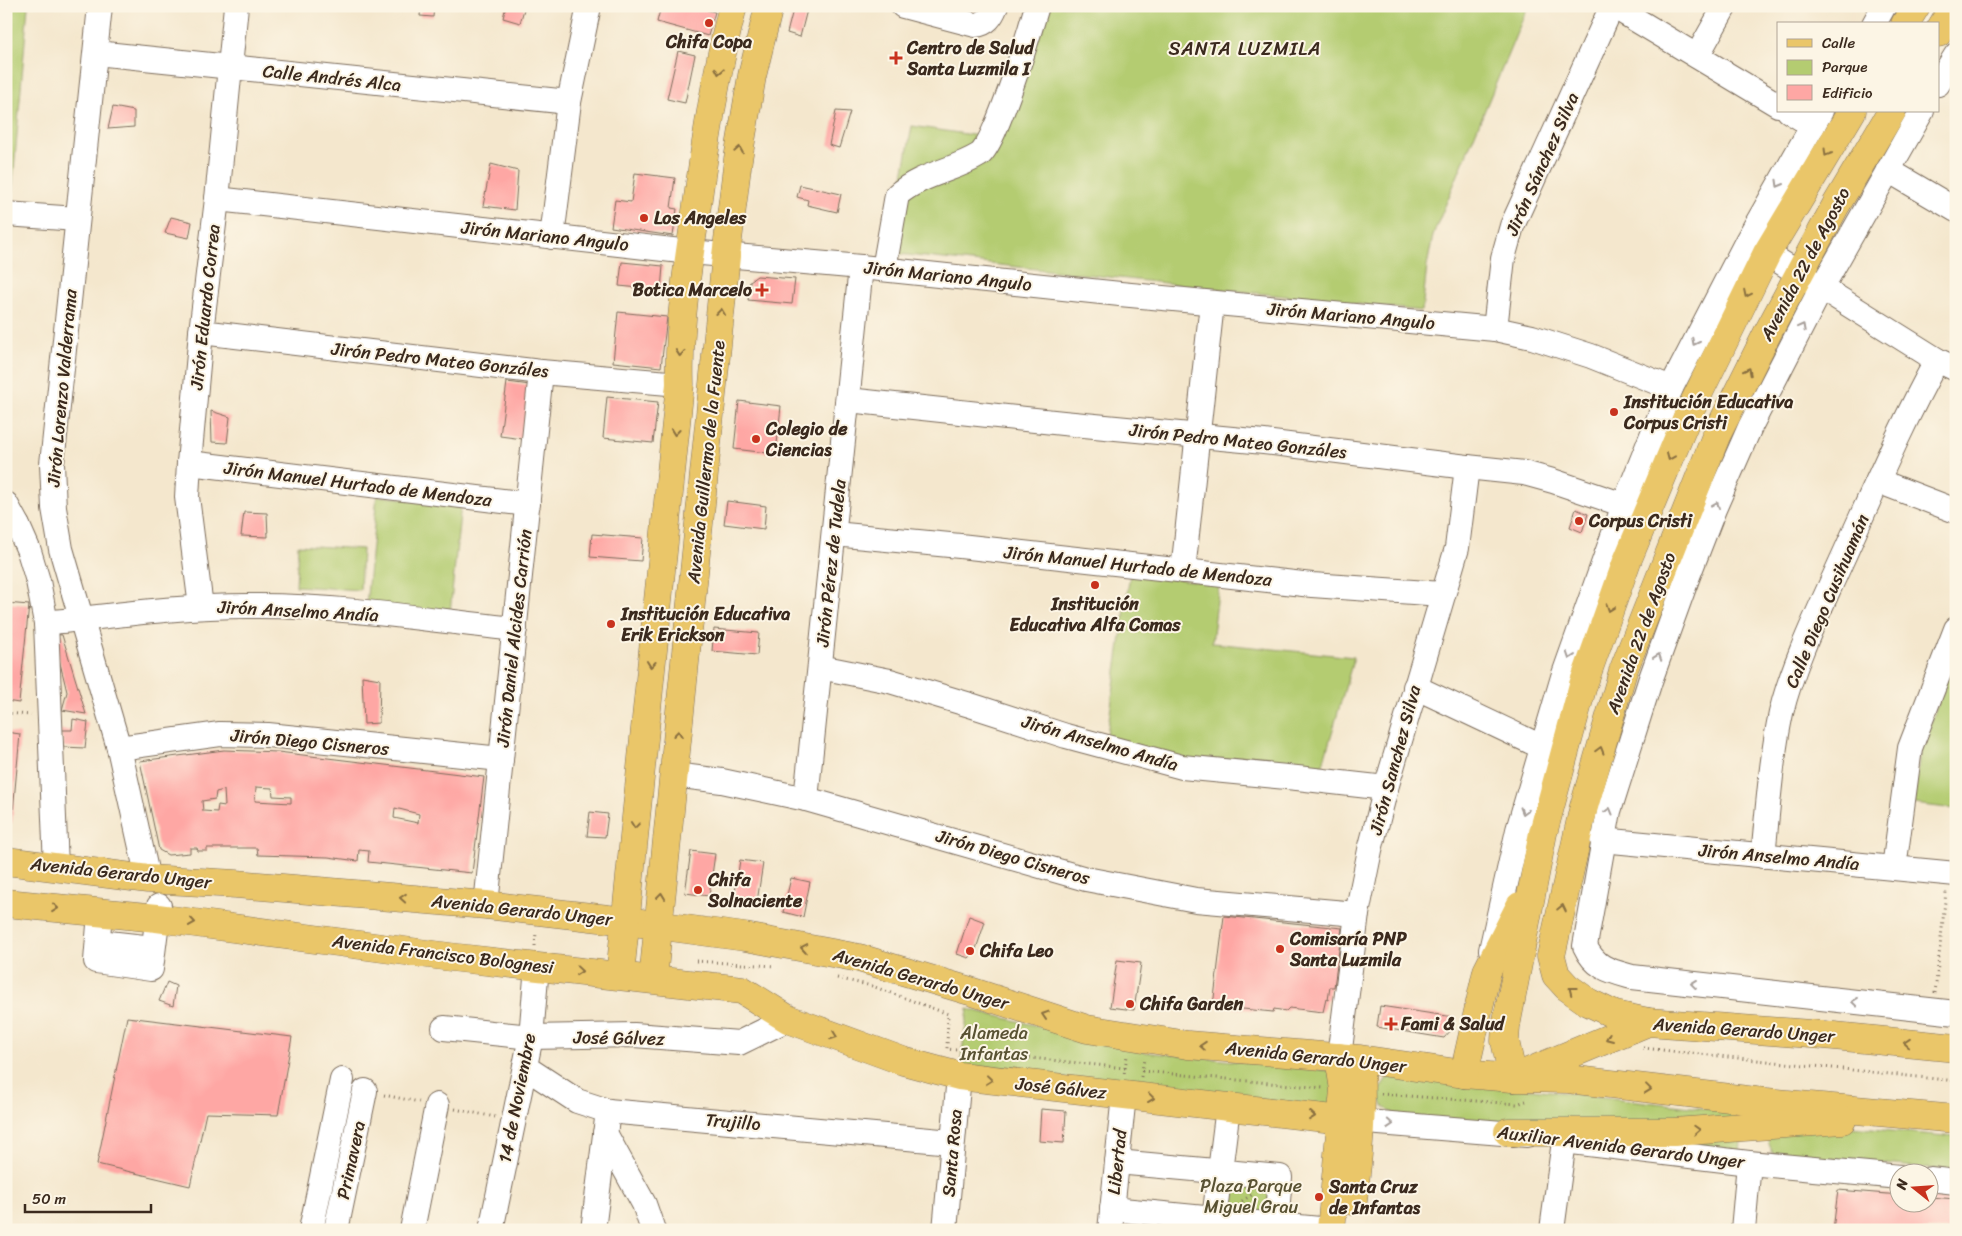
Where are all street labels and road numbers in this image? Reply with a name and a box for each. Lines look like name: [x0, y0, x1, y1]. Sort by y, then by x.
street label: Calle Andrés Alca: [261, 55, 403, 101]
street label: Jirón Sánchez Silva: [1496, 87, 1588, 242]
street label: Avenida 22 de Agosto: [1750, 181, 1859, 348]
street label: Jirón Mariano Angulo: [459, 211, 630, 261]
street label: Jirón Eduardo Correa: [180, 223, 230, 392]
street label: Jirón Mariano Angulo: [862, 251, 1033, 301]
street label: Jirón Lorenzo Valderrama: [37, 287, 87, 489]
street label: Jirón Mariano Angulo: [1265, 293, 1436, 339]
street label: Jirón Pedro Mateo Gonzáles: [329, 333, 551, 387]
street label: Avenida Guillermo de la Fuente: [677, 339, 735, 586]
street label: Jirón Pedro Mateo Gonzáles: [1127, 414, 1349, 468]
street label: Jirón Manuel Hurtado de Mendoza: [221, 452, 495, 516]
street label: Jirón Pérez de Tudela: [806, 477, 856, 649]
street label: Calle Diego Cusihuamán: [1776, 509, 1878, 693]
street label: Jirón Daniel Alcides Carrión: [487, 527, 541, 749]
street label: Jirón Manuel Hurtado de Mendoza: [1001, 536, 1275, 596]
street label: Avenida 22 de Agosto: [1596, 547, 1685, 719]
street label: Jirón Anselmo Andía: [216, 591, 379, 631]
street label: Jirón Sanchez Silva: [1359, 681, 1431, 839]
street label: Jirón Anselmo Andía: [1017, 705, 1182, 781]
street label: Jirón Diego Cisneros: [228, 719, 391, 765]
street label: Jirón Diego Cisneros: [931, 819, 1094, 894]
street label: Jirón Anselmo Andía: [1696, 834, 1861, 880]
street label: Avenida Gerardo Unger: [28, 847, 215, 899]
street label: Avenida Gerardo Unger: [429, 884, 616, 936]
street label: Avenida Francisco Bolognesi: [330, 924, 556, 984]
street label: Avenida Gerardo Unger: [828, 938, 1014, 1020]
street label: Avenida Gerardo Unger: [1651, 1008, 1837, 1052]
street label: José Gálvez: [572, 1021, 665, 1055]
street label: 14 de Noviembre: [489, 1030, 545, 1166]
street label: Avenida Gerardo Unger: [1223, 1031, 1410, 1083]
street label: José Gálvez: [1013, 1067, 1109, 1109]
street label: Trujillo: [704, 1104, 762, 1140]
street label: Santa Rosa: [932, 1108, 972, 1198]
street label: Auxiliar Avenida Gerardo Unger: [1494, 1116, 1748, 1178]
street label: Primavera: [327, 1118, 375, 1202]
street label: Libertad: [1098, 1126, 1136, 1196]

